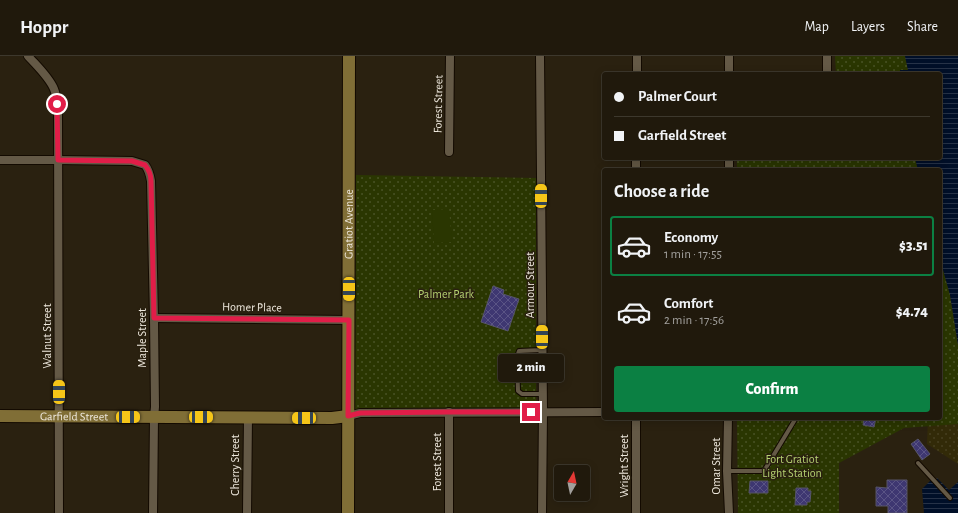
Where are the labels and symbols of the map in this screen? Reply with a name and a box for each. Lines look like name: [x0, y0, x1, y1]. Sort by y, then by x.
street label: Forest Street: [431, 75, 445, 133]
route start: [48, 95, 66, 113]
car: [535, 184, 547, 208]
street label: Gratiot Avenue: [343, 189, 355, 259]
street label: Armour Street: [524, 252, 536, 318]
car: [343, 277, 355, 301]
park label: Palmer Park: [418, 288, 475, 300]
street label: Homer Place: [222, 300, 282, 314]
street label: Walnut Street: [41, 303, 53, 368]
street label: Maple Street: [136, 308, 148, 368]
car: [536, 325, 548, 349]
callout: 2 min: [498, 354, 564, 382]
car: [53, 380, 65, 404]
route end: [522, 403, 540, 421]
street label: Garfield Street: [40, 410, 108, 423]
car: [116, 411, 140, 423]
car: [189, 411, 213, 423]
car: [292, 412, 316, 424]
street label: Forest Street: [431, 433, 443, 491]
street label: Cherry Street: [229, 434, 242, 496]
street label: Wright Street: [618, 434, 630, 498]
street label: Omar Street: [710, 437, 722, 494]
park label: Fort Gratiot Light Station: [762, 453, 822, 479]
north arrow: [554, 465, 590, 501]

